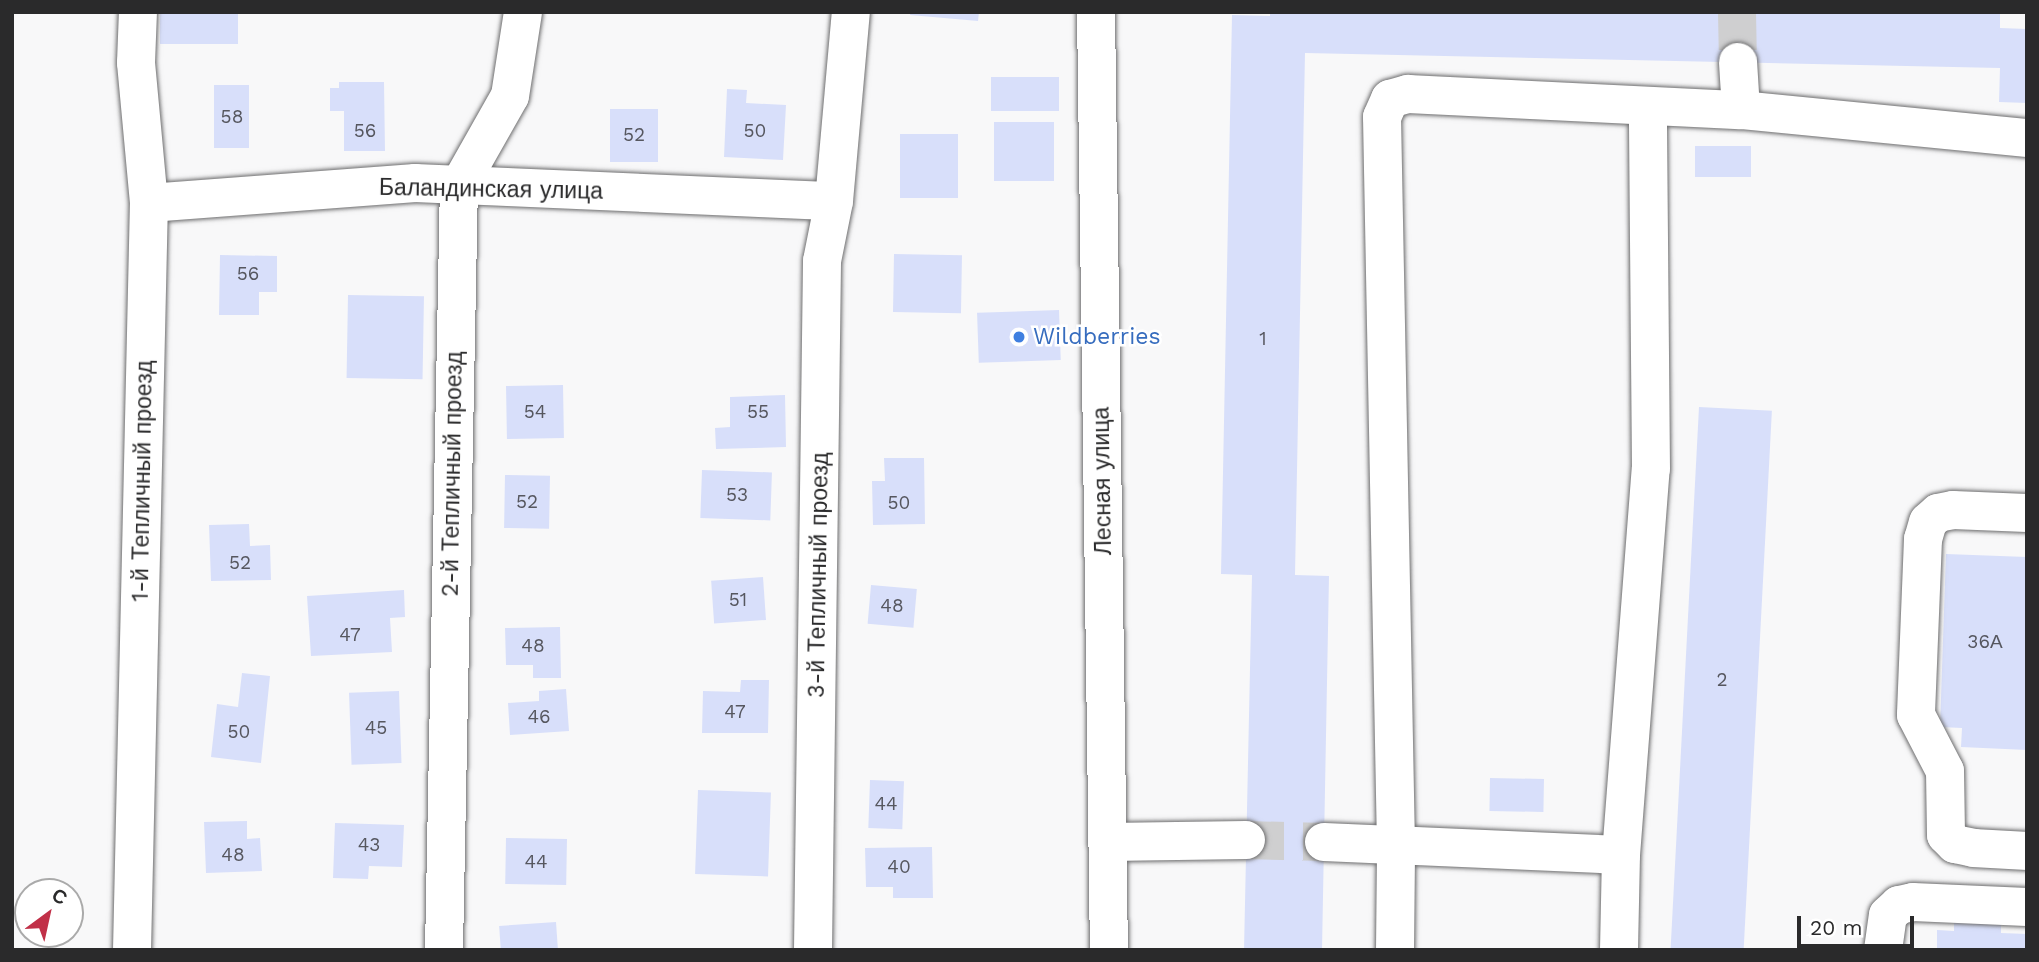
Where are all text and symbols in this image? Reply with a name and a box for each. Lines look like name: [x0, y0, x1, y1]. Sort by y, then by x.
house number: 58: [221, 106, 243, 128]
house number: 56: [354, 120, 376, 142]
house number: 50: [744, 120, 766, 142]
house number: 52: [623, 124, 645, 146]
street label: Баландинская улица: [379, 174, 603, 206]
house number: 56: [237, 263, 259, 285]
place label: Wildberries: [1033, 323, 1161, 351]
house number: 1: [1259, 328, 1267, 350]
marker: Wildberries: [1011, 329, 1027, 345]
street label: 2-й Тепличный проезд: [437, 351, 469, 597]
street label: 1-й Тепличный проезд: [127, 360, 159, 602]
house number: 54: [524, 401, 546, 423]
house number: 55: [747, 401, 769, 423]
street label: Лесная улица: [1088, 407, 1118, 555]
street label: 3-й Тепличный проезд: [803, 452, 835, 698]
house number: 53: [726, 484, 748, 506]
house number: 52: [516, 491, 538, 513]
house number: 50: [888, 492, 910, 514]
house number: 52: [229, 552, 251, 574]
house number: 51: [729, 589, 747, 611]
house number: 48: [880, 595, 904, 617]
house number: 47: [339, 624, 361, 646]
house number: 36А: [1967, 631, 2003, 653]
house number: 48: [521, 635, 545, 657]
house number: 2: [1716, 669, 1728, 691]
house number: 47: [724, 701, 746, 723]
house number: 46: [527, 706, 551, 728]
house number: 45: [365, 717, 387, 739]
house number: 50: [228, 721, 250, 743]
house number: 44: [874, 793, 898, 815]
house number: 43: [358, 834, 380, 856]
house number: 48: [221, 844, 245, 866]
house number: 44: [524, 851, 548, 873]
house number: 40: [887, 856, 911, 878]
north arrow: [14, 878, 84, 948]
text: С: [48, 883, 72, 910]
scale bar: [1801, 902, 1918, 946]
text: 20 m: [1810, 915, 1862, 940]

